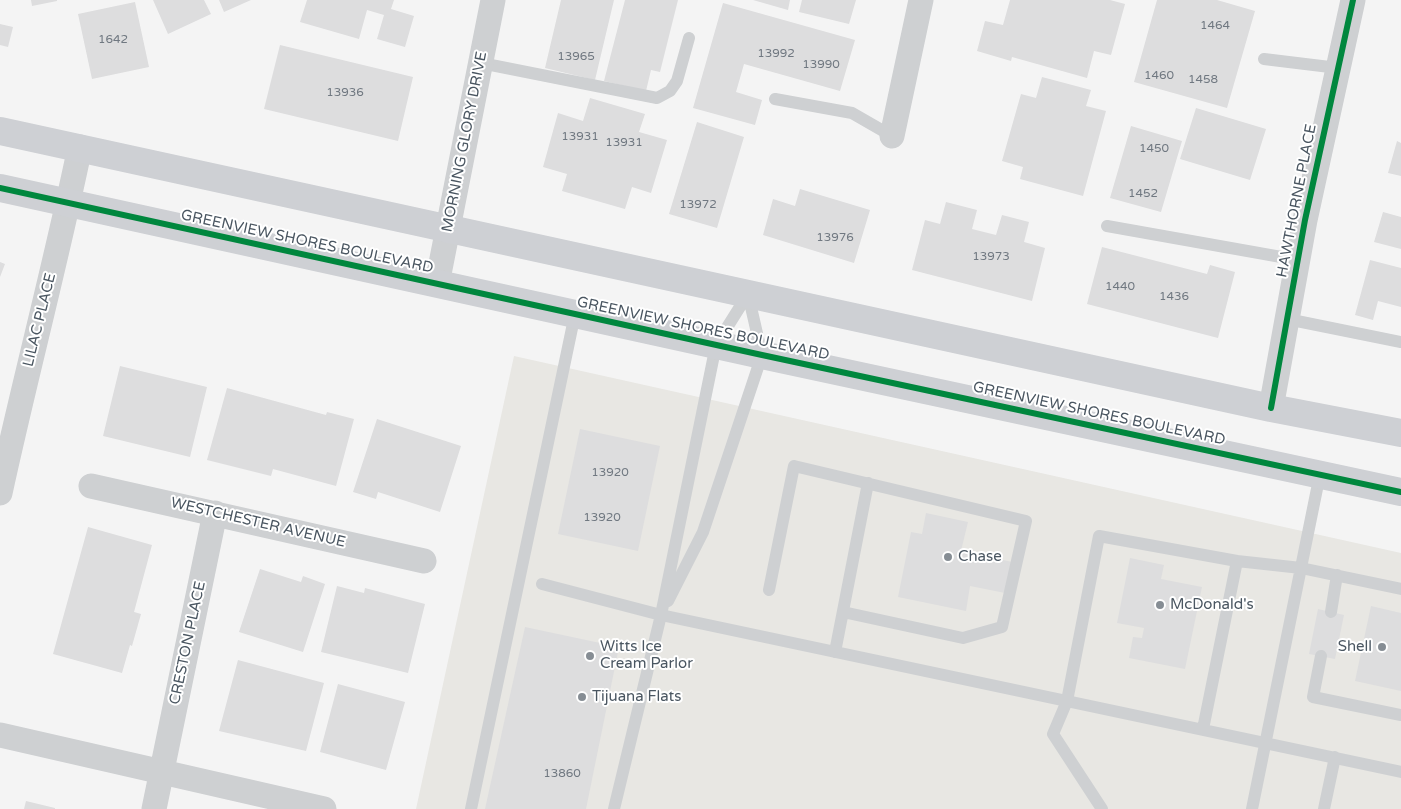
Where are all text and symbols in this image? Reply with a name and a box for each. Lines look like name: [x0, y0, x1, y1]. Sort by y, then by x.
house number: 1464: [1200, 19, 1230, 33]
house number: 1642: [98, 33, 128, 47]
house number: 13992: [757, 47, 795, 61]
street label: MORNING GLORY DRIVE: [439, 50, 491, 234]
house number: 13965: [557, 50, 595, 64]
house number: 13990: [802, 58, 840, 72]
house number: 1460: [1144, 69, 1174, 83]
house number: 1458: [1188, 73, 1218, 87]
house number: 13936: [326, 86, 364, 100]
street label: HAWTHORNE PLACE: [1273, 123, 1321, 279]
house number: 13931: [561, 130, 599, 144]
house number: 13931: [605, 136, 643, 150]
house number: 1450: [1139, 142, 1169, 156]
house number: 1452: [1128, 187, 1158, 201]
house number: 13972: [679, 198, 717, 212]
street label: GREENVIEW SHORES BOULEVARD: [179, 206, 435, 278]
house number: 13976: [816, 231, 854, 245]
house number: 13973: [972, 250, 1010, 264]
street label: LILAC PLACE: [20, 271, 60, 369]
house number: 1440: [1105, 280, 1135, 294]
house number: 1436: [1159, 290, 1189, 304]
street label: GREENVIEW SHORES BOULEVARD: [575, 293, 831, 365]
street label: GREENVIEW SHORES BOULEVARD: [971, 378, 1227, 450]
house number: 13920: [591, 466, 629, 480]
street label: WESTCHESTER AVENUE: [169, 494, 347, 552]
house number: 13920: [583, 511, 621, 525]
place label: Chase: [958, 548, 1002, 566]
marker: Chase: [942, 551, 954, 563]
street label: CRESTON PLACE: [166, 580, 210, 706]
place label: McDonald's: [1170, 596, 1254, 614]
marker: McDonald's: [1154, 599, 1166, 611]
place label: Witts Ice Cream Parlor: [600, 638, 693, 673]
place label: Shell: [1338, 638, 1372, 656]
marker: Shell: [1376, 641, 1388, 653]
marker: Witts Ice Cream Parlor: [584, 650, 596, 662]
place label: Tijuana Flats: [592, 688, 681, 706]
marker: Tijuana Flats: [576, 691, 588, 703]
house number: 13860: [543, 767, 581, 781]

